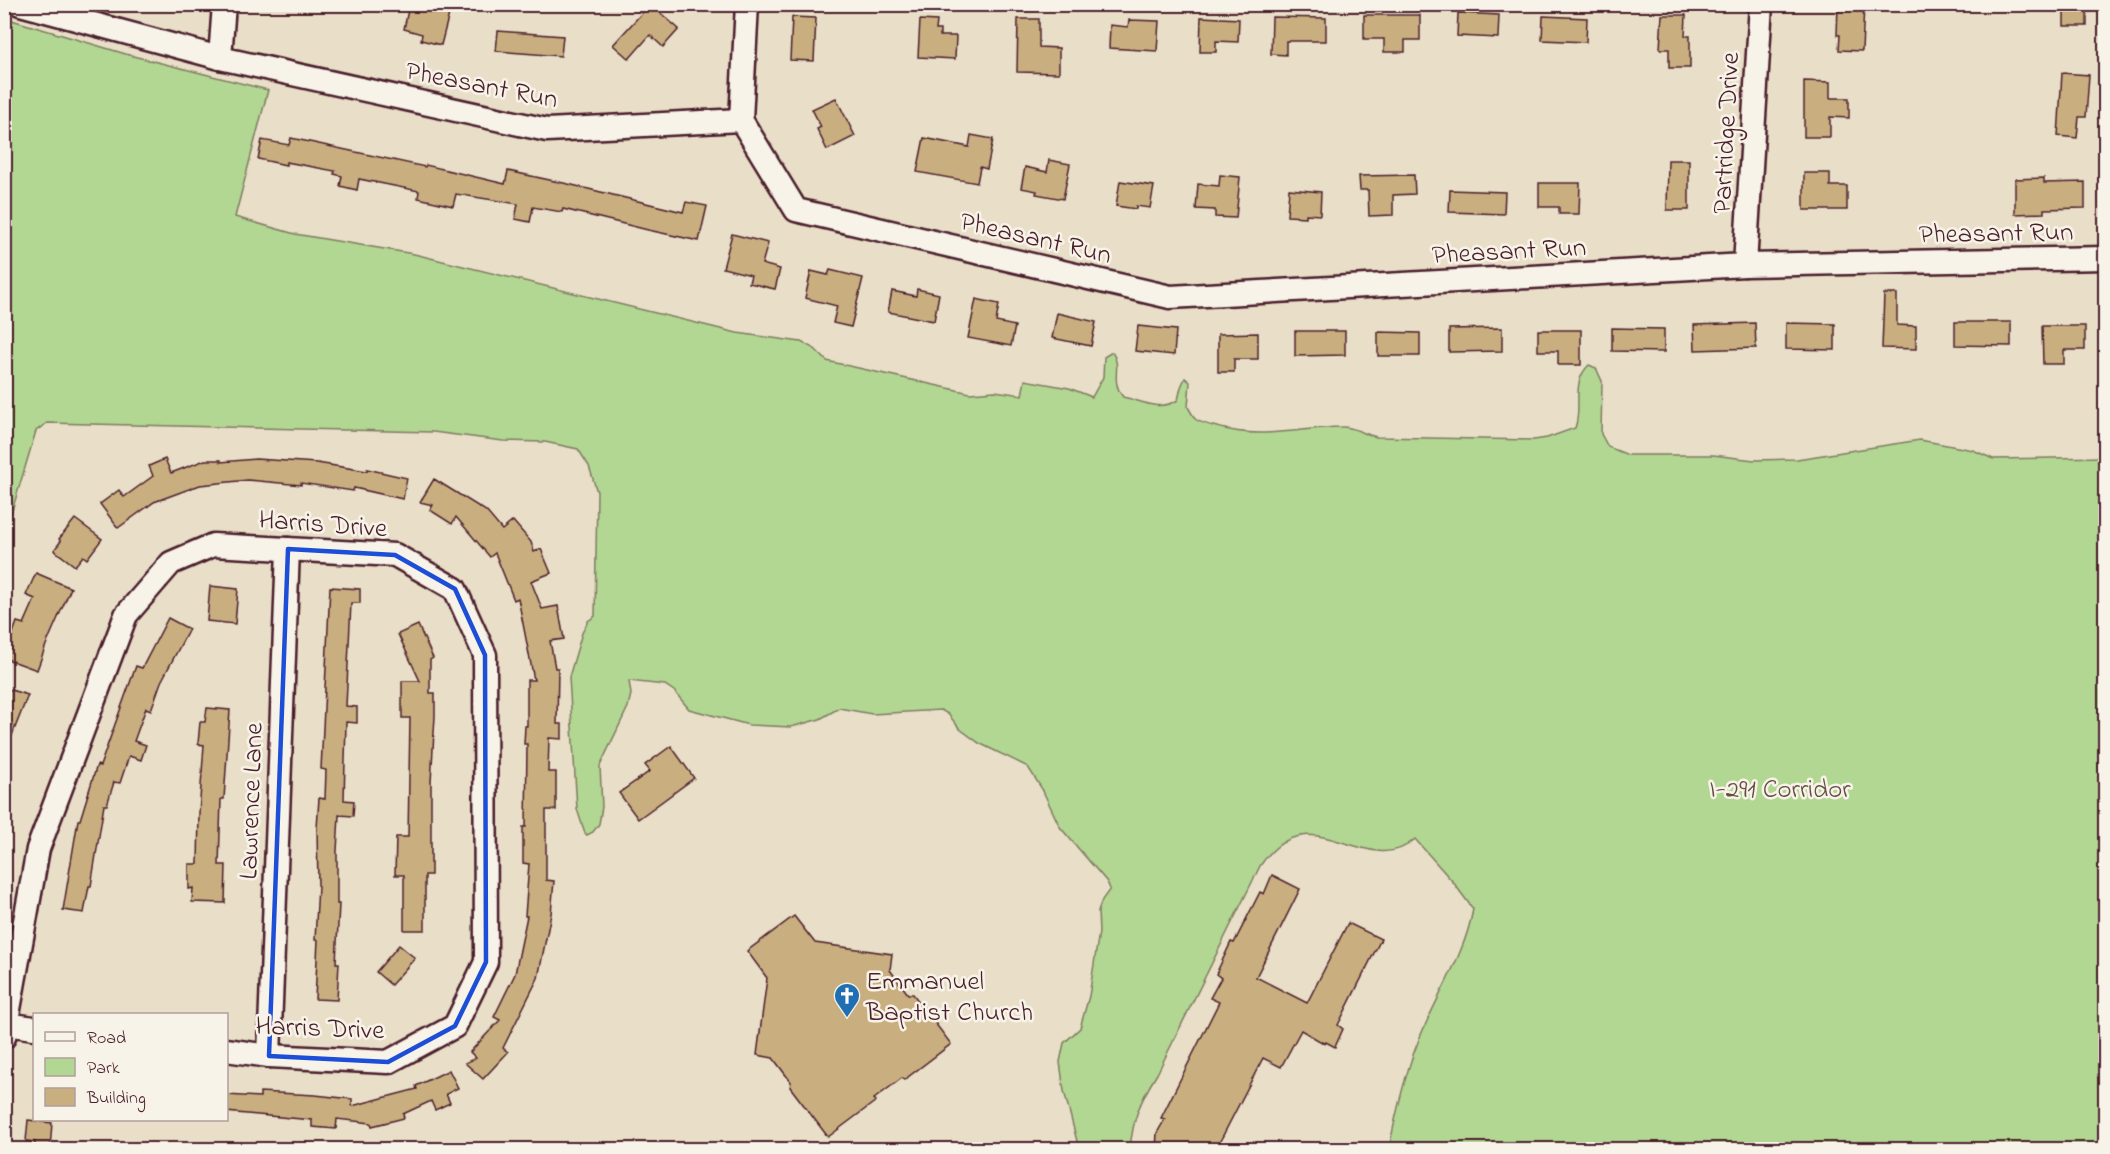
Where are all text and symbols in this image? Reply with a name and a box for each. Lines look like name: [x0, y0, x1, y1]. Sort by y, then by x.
street label: Partridge Drive: [1704, 50, 1751, 215]
street label: Pheasant Run: [402, 53, 561, 120]
street label: Pheasant Run: [956, 203, 1115, 276]
street label: Pheasant Run: [1918, 214, 2074, 255]
street label: Pheasant Run: [1431, 229, 1587, 276]
street label: Harris Drive: [257, 502, 389, 549]
street label: Lawrence Lane: [230, 721, 275, 880]
park label: I-291 Corridor: [1709, 771, 1851, 810]
place label: Emmanuel Baptist Church: [865, 963, 1033, 1033]
church icon: Emmanuel Baptist Church: [832, 981, 862, 1019]
street label: Harris Drive: [255, 1008, 386, 1051]
legend: [33, 1013, 228, 1121]
text: Road: [87, 1026, 126, 1052]
text: Park: [87, 1056, 120, 1082]
text: Building: [86, 1086, 146, 1113]

